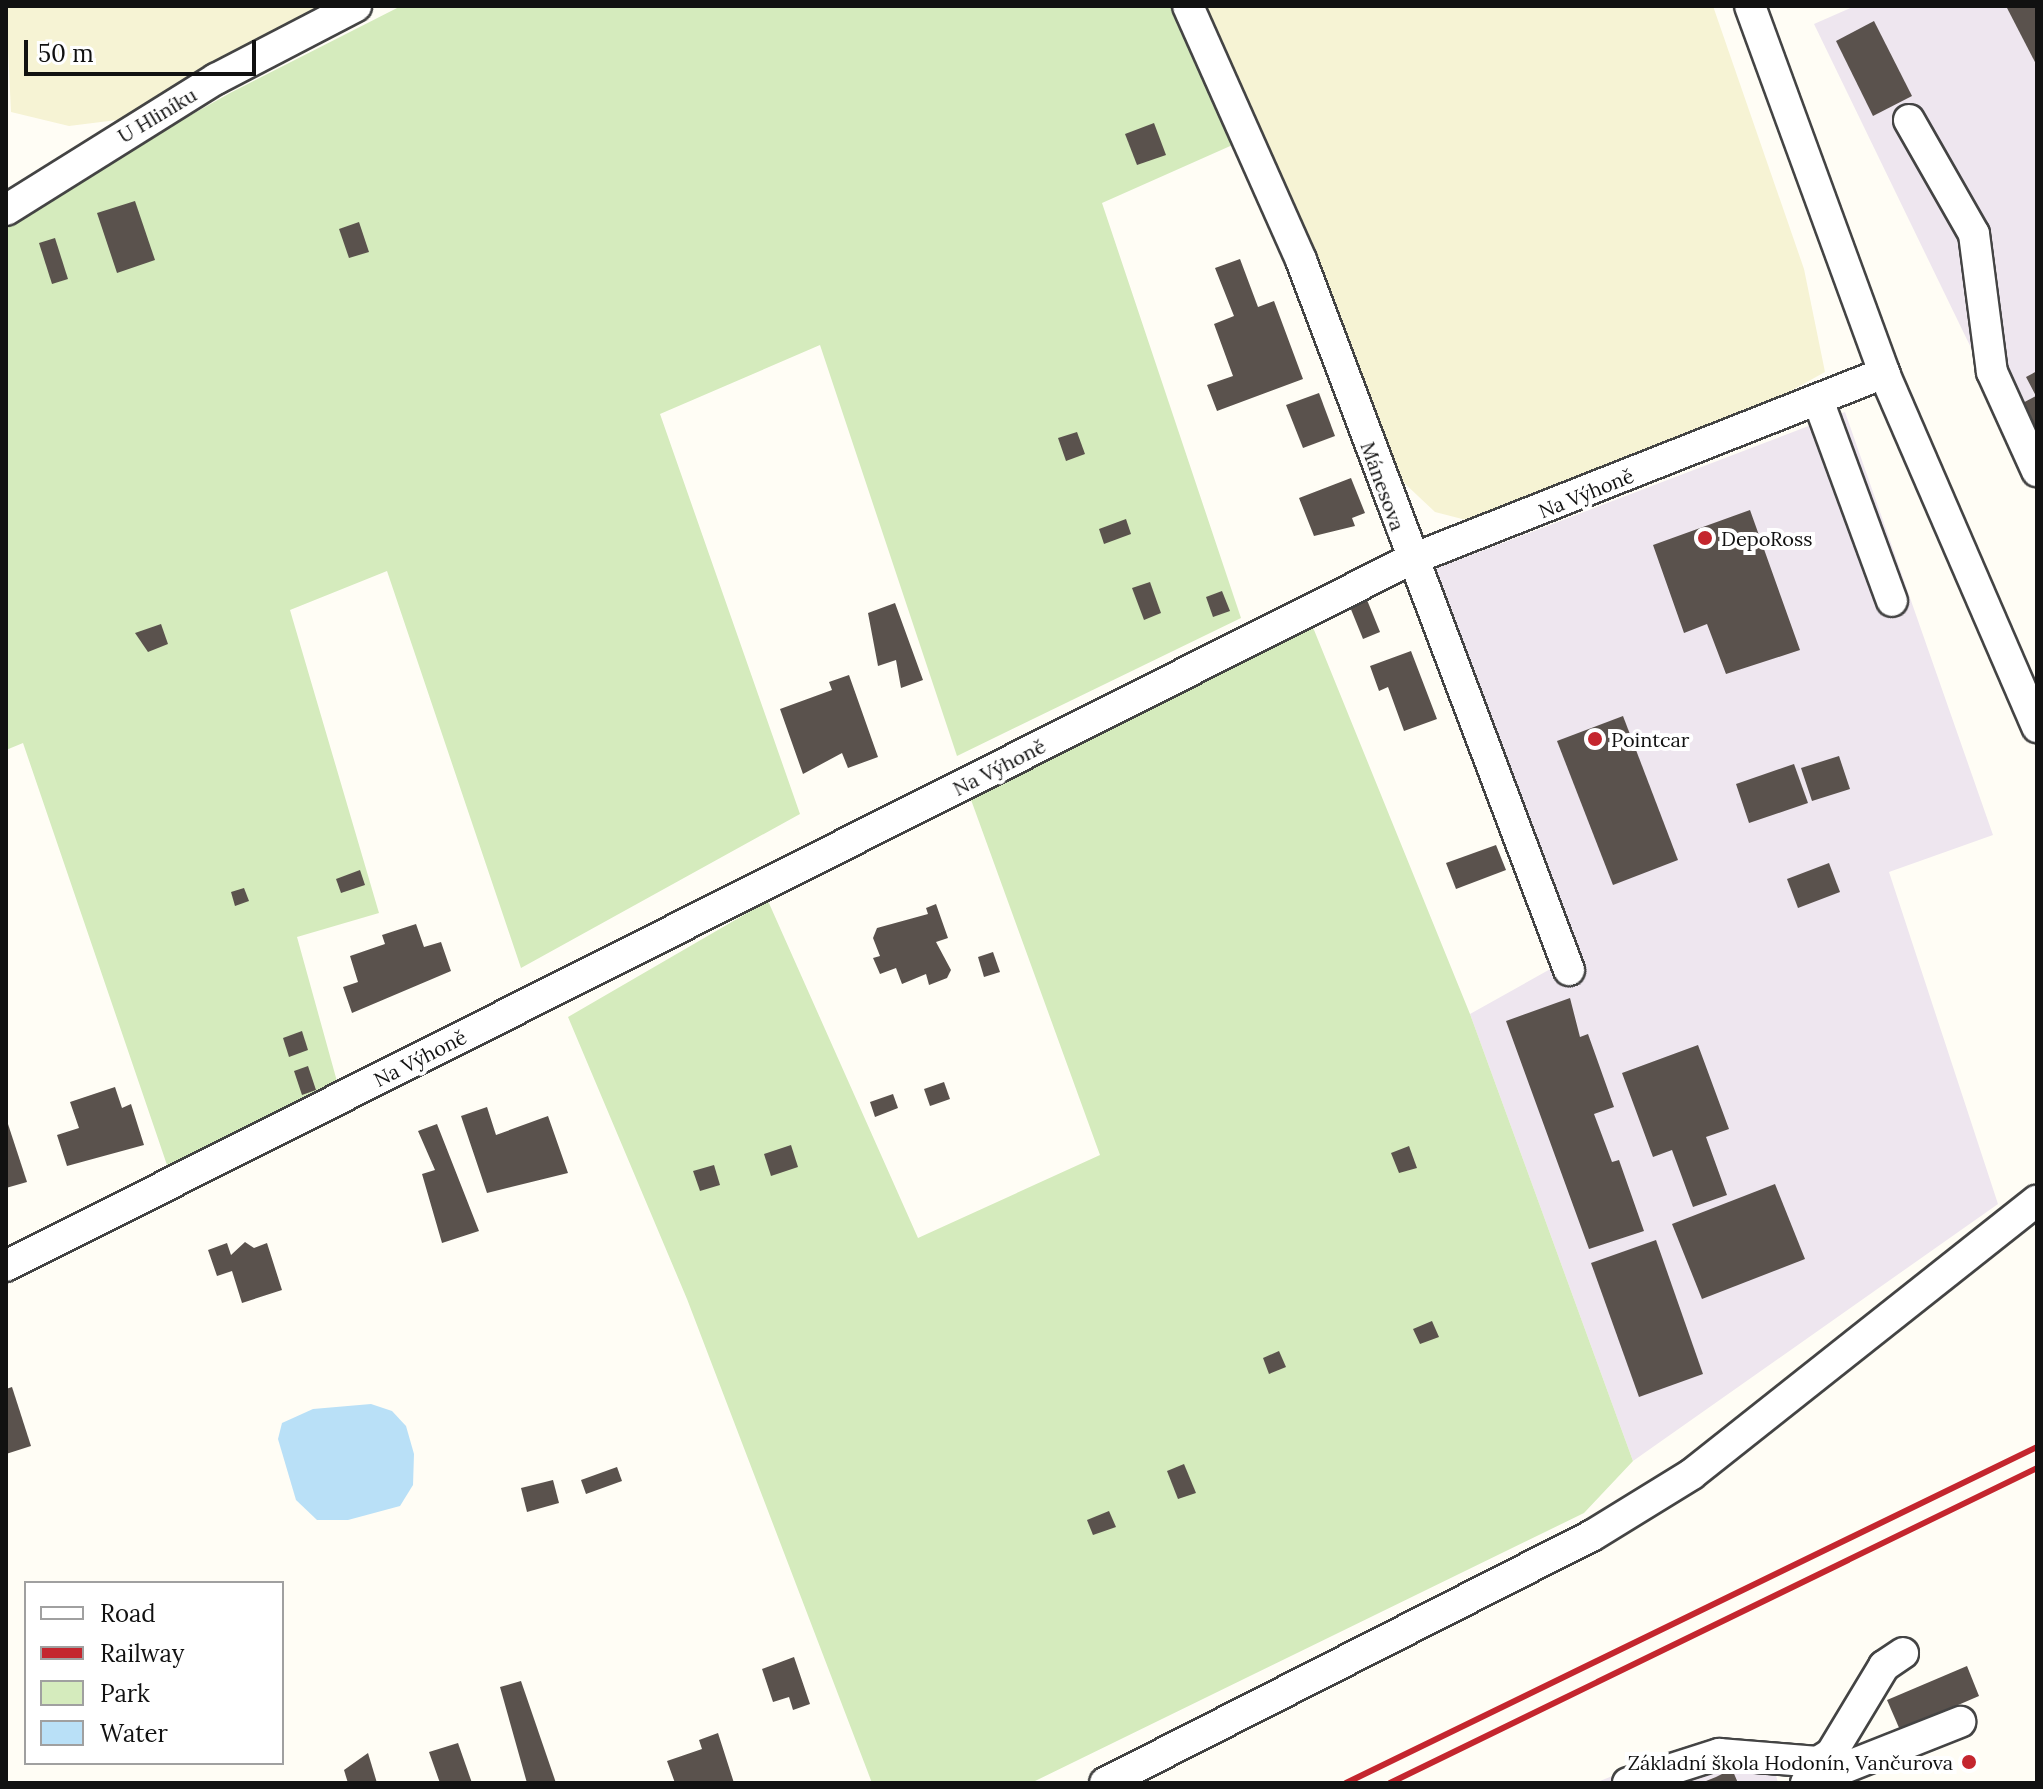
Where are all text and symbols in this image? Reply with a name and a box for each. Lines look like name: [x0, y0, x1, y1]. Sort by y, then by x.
scale bar: [28, 24, 260, 74]
text: 50 m: [38, 38, 94, 69]
street label: U Hliníku: [113, 82, 201, 148]
street label: Mánesova: [1356, 438, 1410, 534]
street label: Na Výhoně: [1535, 463, 1637, 523]
place label: DepoRoss: [1721, 526, 1813, 550]
marker: DepoRoss: [1696, 529, 1714, 547]
place label: Pointcar: [1611, 727, 1690, 751]
marker: Pointcar: [1586, 730, 1604, 748]
street label: Na Výhoně: [949, 733, 1049, 801]
street label: Na Výhoně: [370, 1024, 470, 1092]
legend: [24, 1581, 284, 1765]
text: Road: [100, 1598, 156, 1629]
text: Railway: [100, 1638, 184, 1669]
text: Park: [100, 1678, 150, 1709]
text: Water: [100, 1718, 168, 1749]
place label: Základní škola Hodonín, Vančurova: [1628, 1750, 1953, 1774]
marker: Základní škola Hodonín, Vančurova: [1960, 1753, 1978, 1771]

